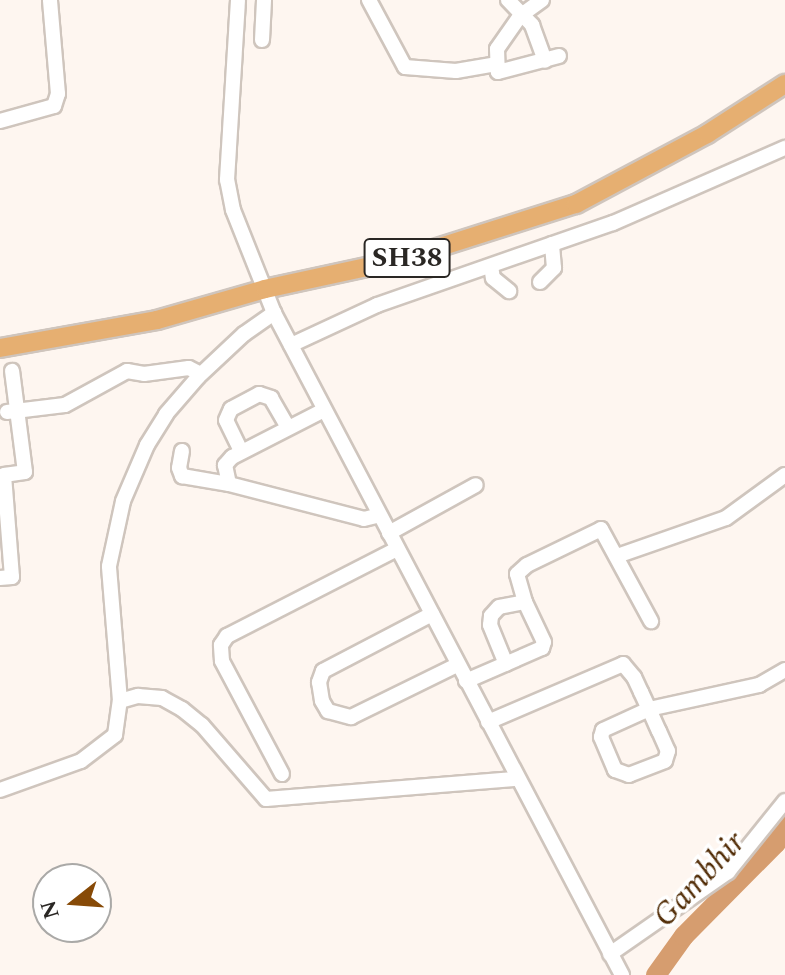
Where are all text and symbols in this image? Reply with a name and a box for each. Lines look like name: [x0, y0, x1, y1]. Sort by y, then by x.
road number: SH38: [363, 234, 451, 282]
water label: Gambhir: [646, 824, 754, 936]
north arrow: [32, 863, 112, 943]
text: N: [32, 896, 69, 923]

